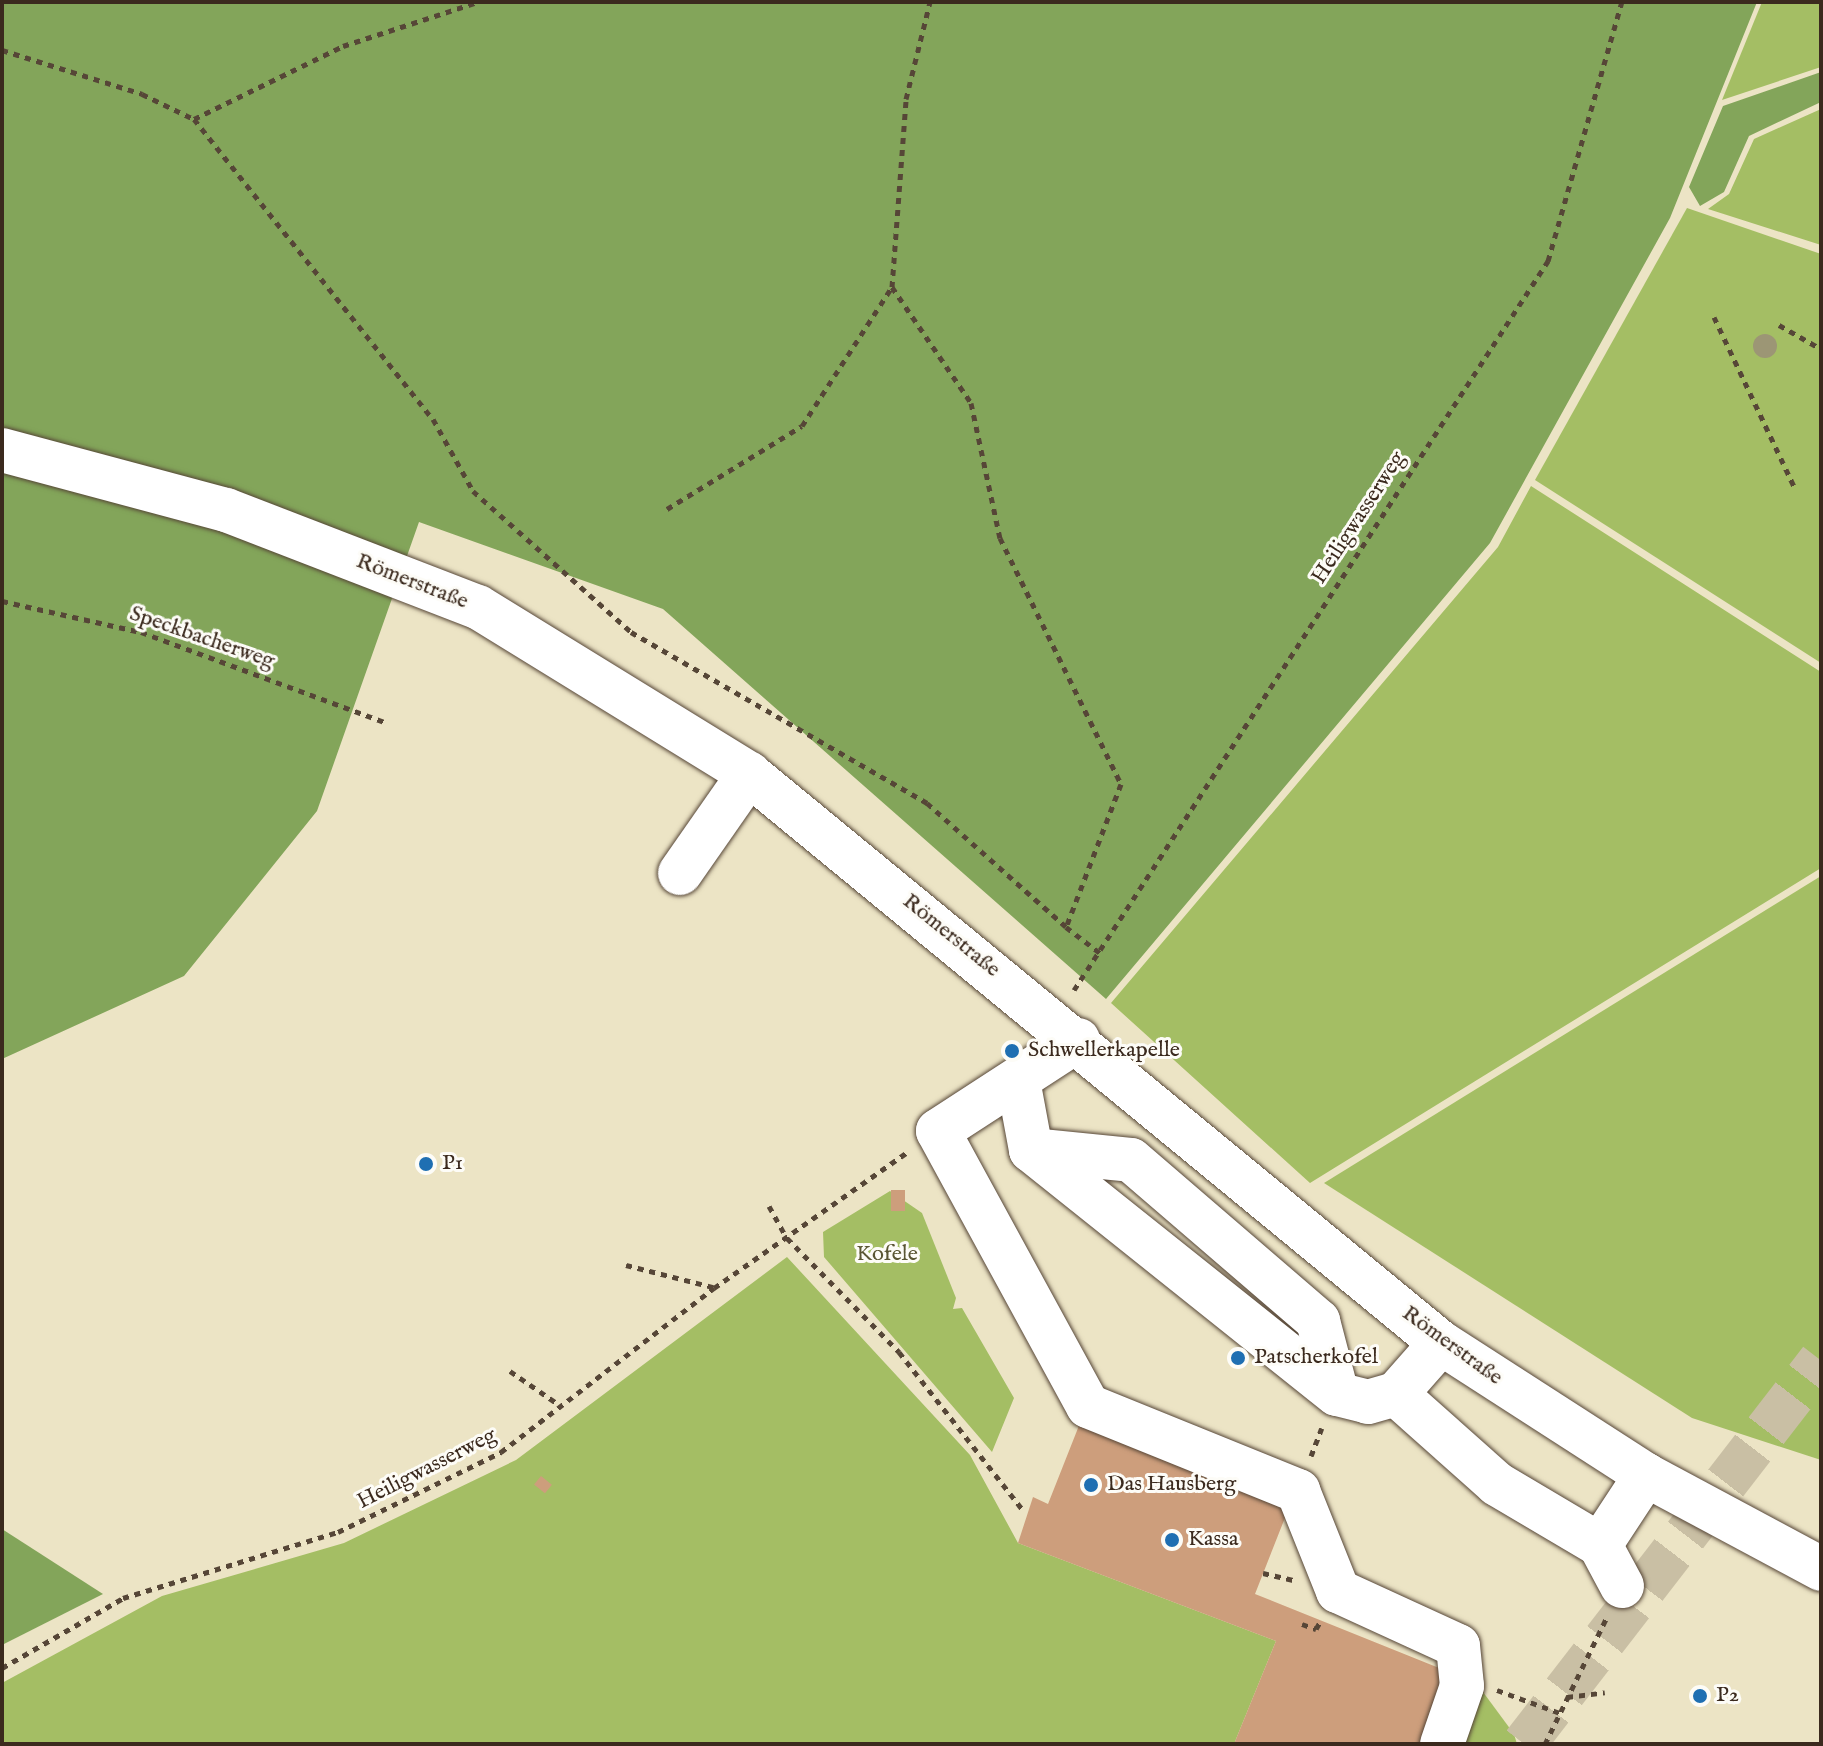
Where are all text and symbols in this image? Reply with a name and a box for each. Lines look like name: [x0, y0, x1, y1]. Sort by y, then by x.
street label: Heiligwasserweg: [1306, 447, 1412, 589]
street label: Römerstraße: [352, 549, 472, 615]
street label: Speckbacherweg: [126, 601, 278, 675]
street label: Römerstraße: [897, 889, 1005, 983]
place label: Schwellerkapelle: [1028, 1038, 1180, 1064]
marker: Schwellerkapelle: [1003, 1042, 1021, 1060]
place label: P1: [442, 1151, 463, 1177]
marker: P1: [417, 1155, 435, 1173]
park label: Kofele: [856, 1242, 918, 1268]
street label: Römerstraße: [1397, 1301, 1507, 1391]
place label: Patscherkofel: [1254, 1345, 1378, 1371]
marker: Patscherkofel: [1229, 1349, 1247, 1367]
street label: Heiligwasserweg: [353, 1423, 501, 1515]
place label: Das Hausberg: [1107, 1472, 1236, 1498]
marker: Das Hausberg: [1082, 1476, 1100, 1494]
place label: Kassa: [1188, 1527, 1238, 1553]
marker: Kassa: [1163, 1531, 1181, 1549]
place label: P2: [1716, 1683, 1739, 1709]
marker: P2: [1691, 1687, 1709, 1705]

